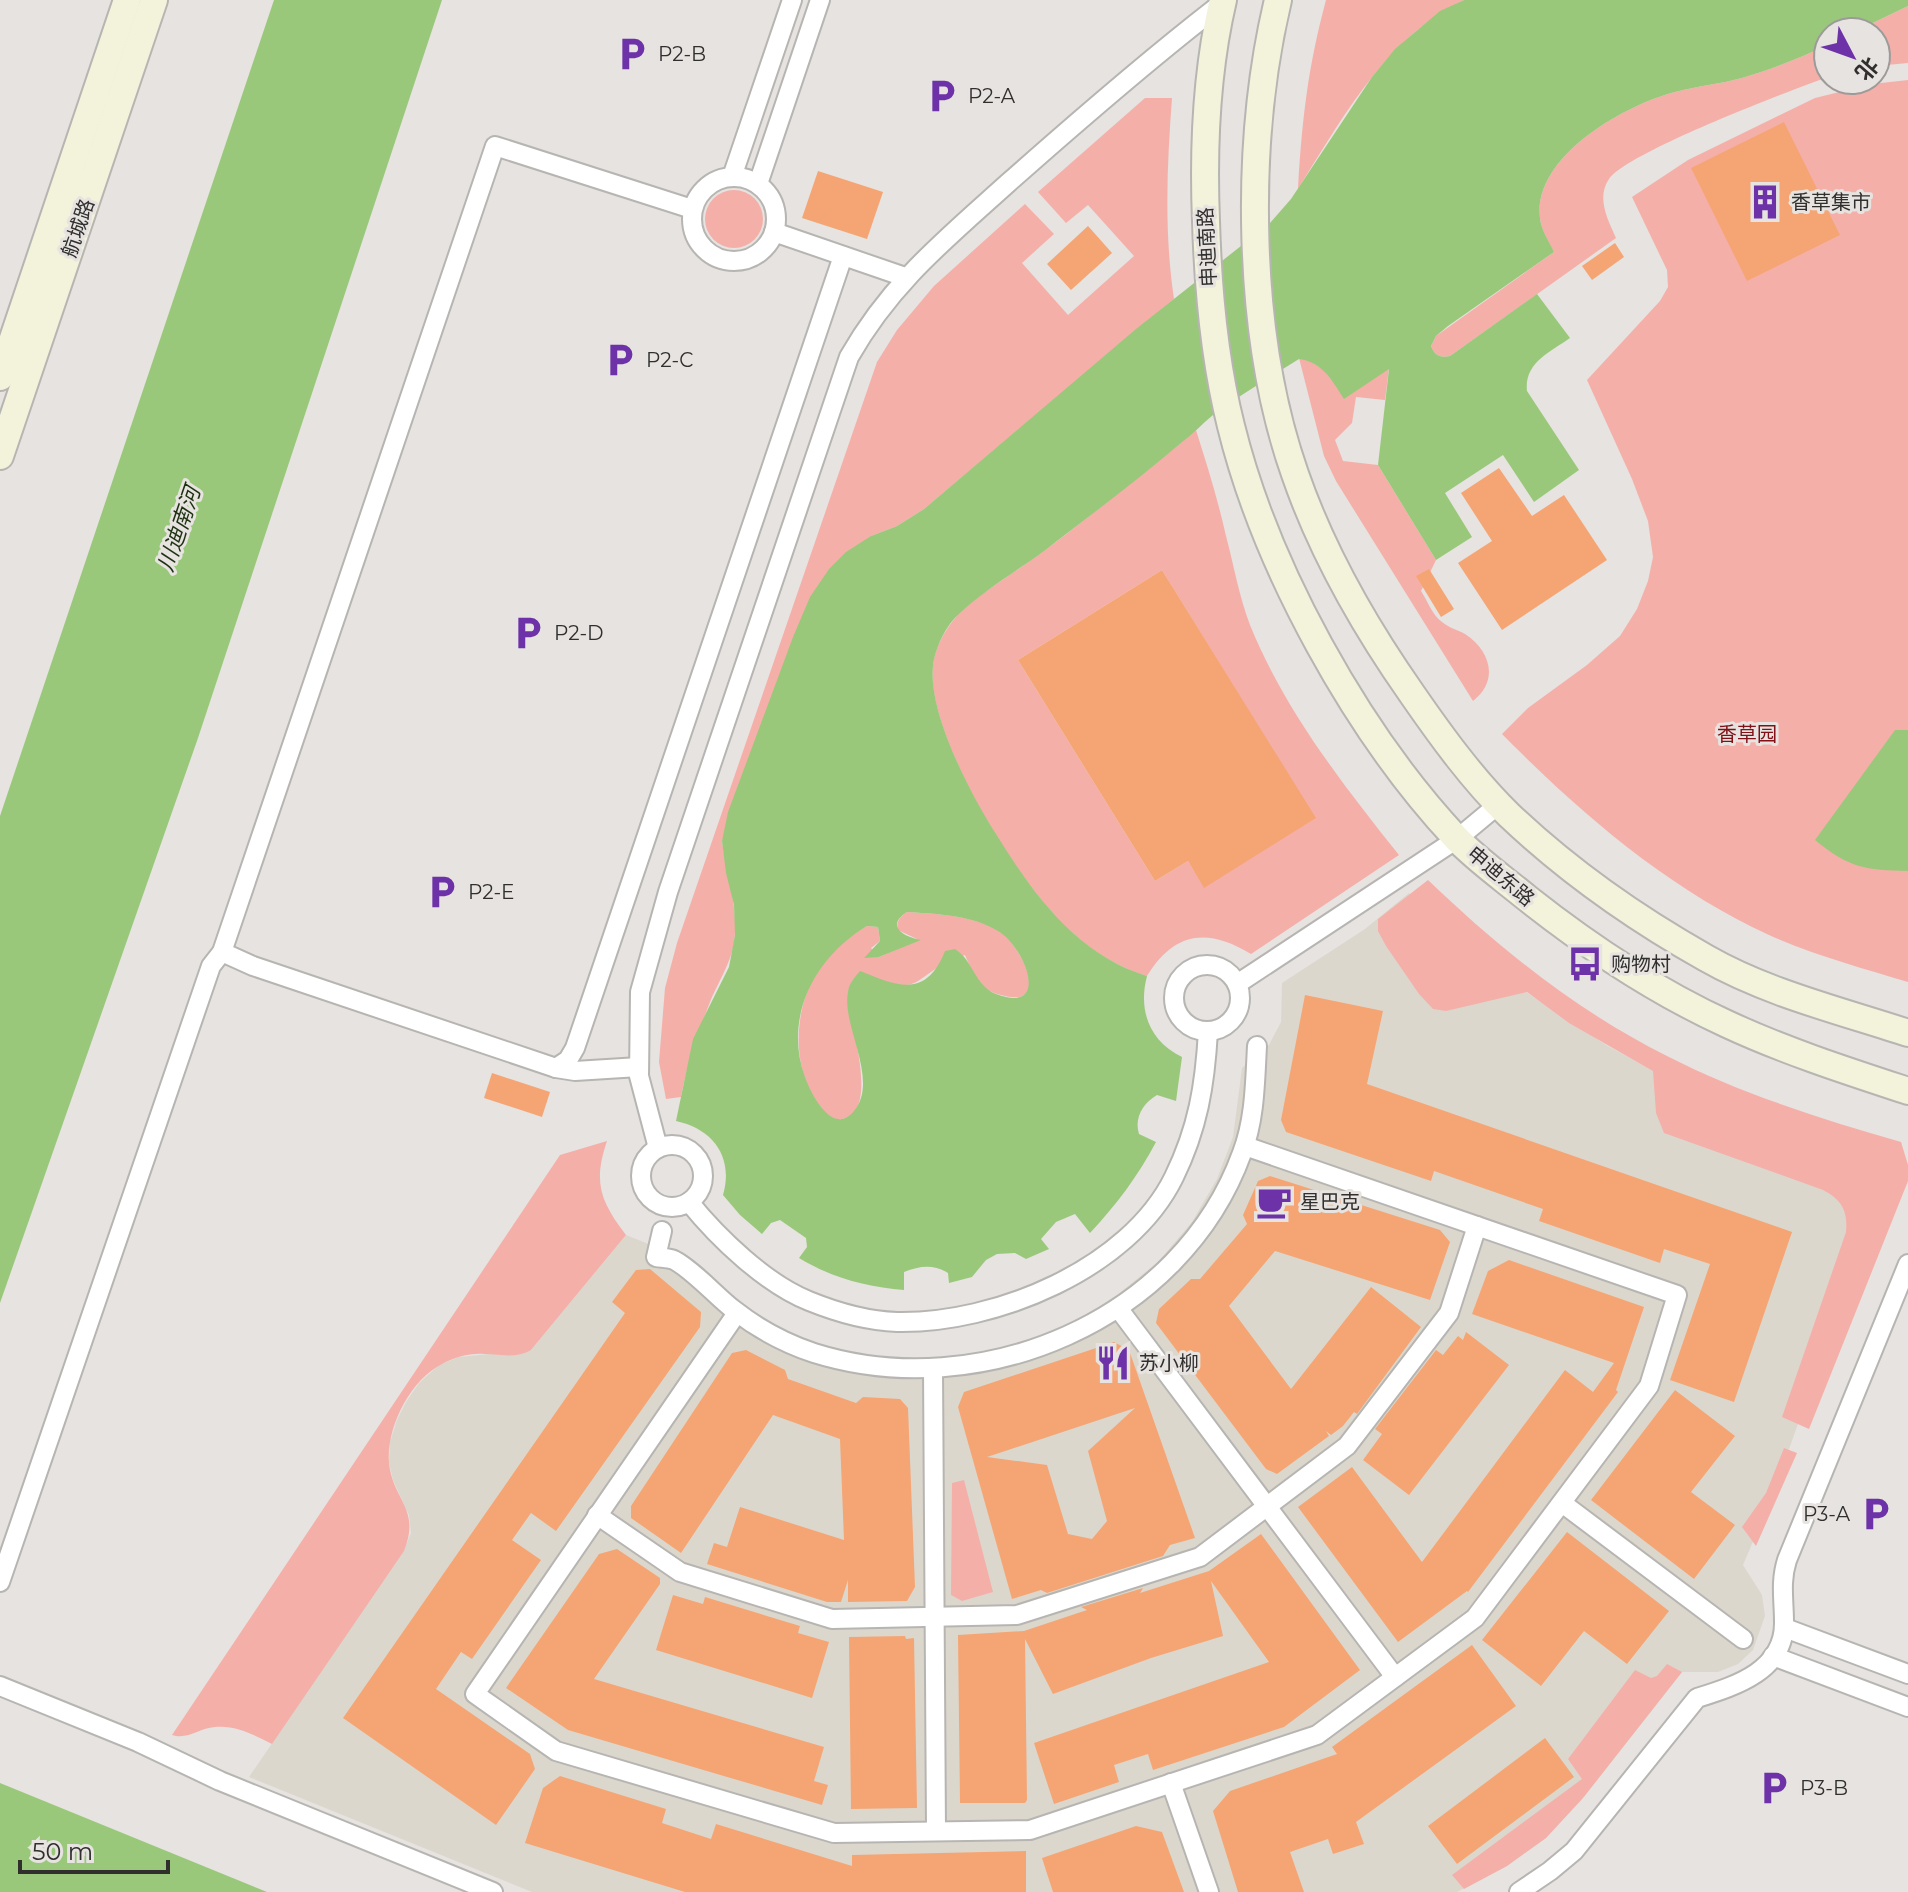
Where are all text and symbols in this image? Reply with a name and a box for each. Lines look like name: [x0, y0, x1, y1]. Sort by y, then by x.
north arrow: [1812, 16, 1892, 96]
parking icon: P2-B: [613, 35, 651, 73]
place label: P2-B: [658, 42, 706, 66]
text: 北: [1849, 52, 1884, 86]
parking icon: P2-A: [923, 77, 961, 115]
place label: P2-A: [968, 84, 1016, 108]
building icon: 香草集市: [1746, 183, 1784, 221]
place label: 香草集市: [1791, 190, 1871, 214]
street label: 航城路: [57, 196, 99, 260]
street label: 申迪南路: [1193, 206, 1221, 288]
parking icon: P2-C: [601, 341, 639, 379]
place label: P2-C: [646, 348, 693, 372]
water label: 川迪南河: [152, 479, 207, 575]
parking icon: P2-D: [509, 614, 547, 652]
place label: P2-D: [554, 621, 604, 645]
park label: 香草园: [1717, 722, 1777, 746]
street label: 申迪东路: [1463, 841, 1539, 911]
parking icon: P2-E: [423, 873, 461, 911]
place label: P2-E: [468, 880, 515, 904]
bus stop icon: 购物村: [1566, 945, 1604, 983]
place label: 购物村: [1611, 952, 1671, 976]
cafe icon: 星巴克: [1255, 1183, 1293, 1221]
place label: 星巴克: [1300, 1190, 1360, 1214]
restaurant icon: 苏小柳: [1094, 1344, 1132, 1382]
place label: 苏小柳: [1139, 1351, 1199, 1375]
parking icon: P3-A: [1857, 1495, 1895, 1533]
place label: P3-A: [1803, 1502, 1851, 1526]
parking icon: P3-B: [1755, 1769, 1793, 1807]
place label: P3-B: [1800, 1776, 1848, 1800]
scale bar: [20, 1824, 168, 1874]
text: 50 m: [32, 1837, 93, 1866]

